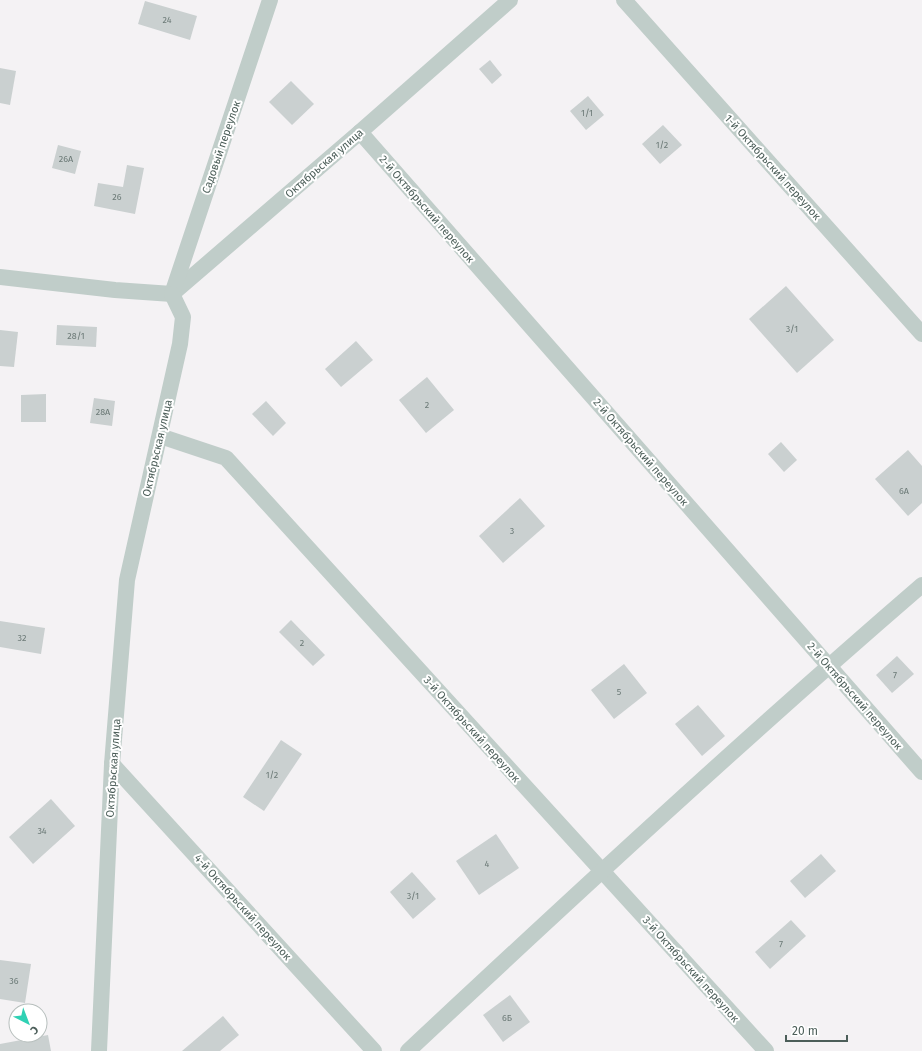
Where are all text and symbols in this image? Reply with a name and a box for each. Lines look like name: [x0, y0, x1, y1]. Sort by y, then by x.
house number: 24: [162, 15, 172, 25]
street label: Садовый переулок: [200, 99, 244, 195]
house number: 1/1: [581, 108, 593, 118]
street label: 1-й Октябрьский переулок: [722, 112, 824, 223]
street label: Октябрьская улица: [283, 126, 366, 201]
house number: 1/2: [656, 140, 668, 150]
street label: 2-й Октябрьский переулок: [376, 153, 477, 266]
house number: 26А: [59, 154, 74, 164]
house number: 26: [112, 192, 122, 202]
house number: 3/1: [786, 324, 798, 334]
house number: 28/1: [67, 331, 85, 341]
street label: 2-й Октябрьский переулок: [590, 396, 691, 509]
street label: Октябрьская улица: [140, 398, 175, 498]
house number: 2: [425, 400, 429, 410]
house number: 28А: [96, 407, 111, 417]
house number: 6А: [899, 486, 910, 496]
house number: 3: [510, 526, 514, 536]
house number: 32: [18, 633, 26, 643]
house number: 2: [300, 638, 304, 648]
street label: 2-й Октябрьский переулок: [804, 640, 905, 753]
house number: 7: [893, 670, 897, 680]
street label: 3-й Октябрьский переулок: [421, 674, 523, 785]
house number: 5: [617, 687, 622, 697]
street label: Октябрьская улица: [104, 718, 123, 818]
house number: 1/2: [266, 770, 278, 780]
house number: 34: [37, 826, 47, 836]
street label: 4-й Октябрьский переулок: [192, 852, 294, 963]
house number: 4: [485, 859, 490, 869]
house number: 3/1: [407, 891, 419, 901]
street label: 3-й Октябрьский переулок: [640, 914, 742, 1025]
house number: 7: [779, 939, 783, 949]
house number: 36: [9, 976, 19, 986]
north arrow: [8, 1003, 48, 1043]
house number: 6Б: [502, 1013, 512, 1023]
scale bar: [786, 1017, 847, 1043]
text: С: [27, 1023, 41, 1037]
text: 20 m: [792, 1024, 818, 1038]

